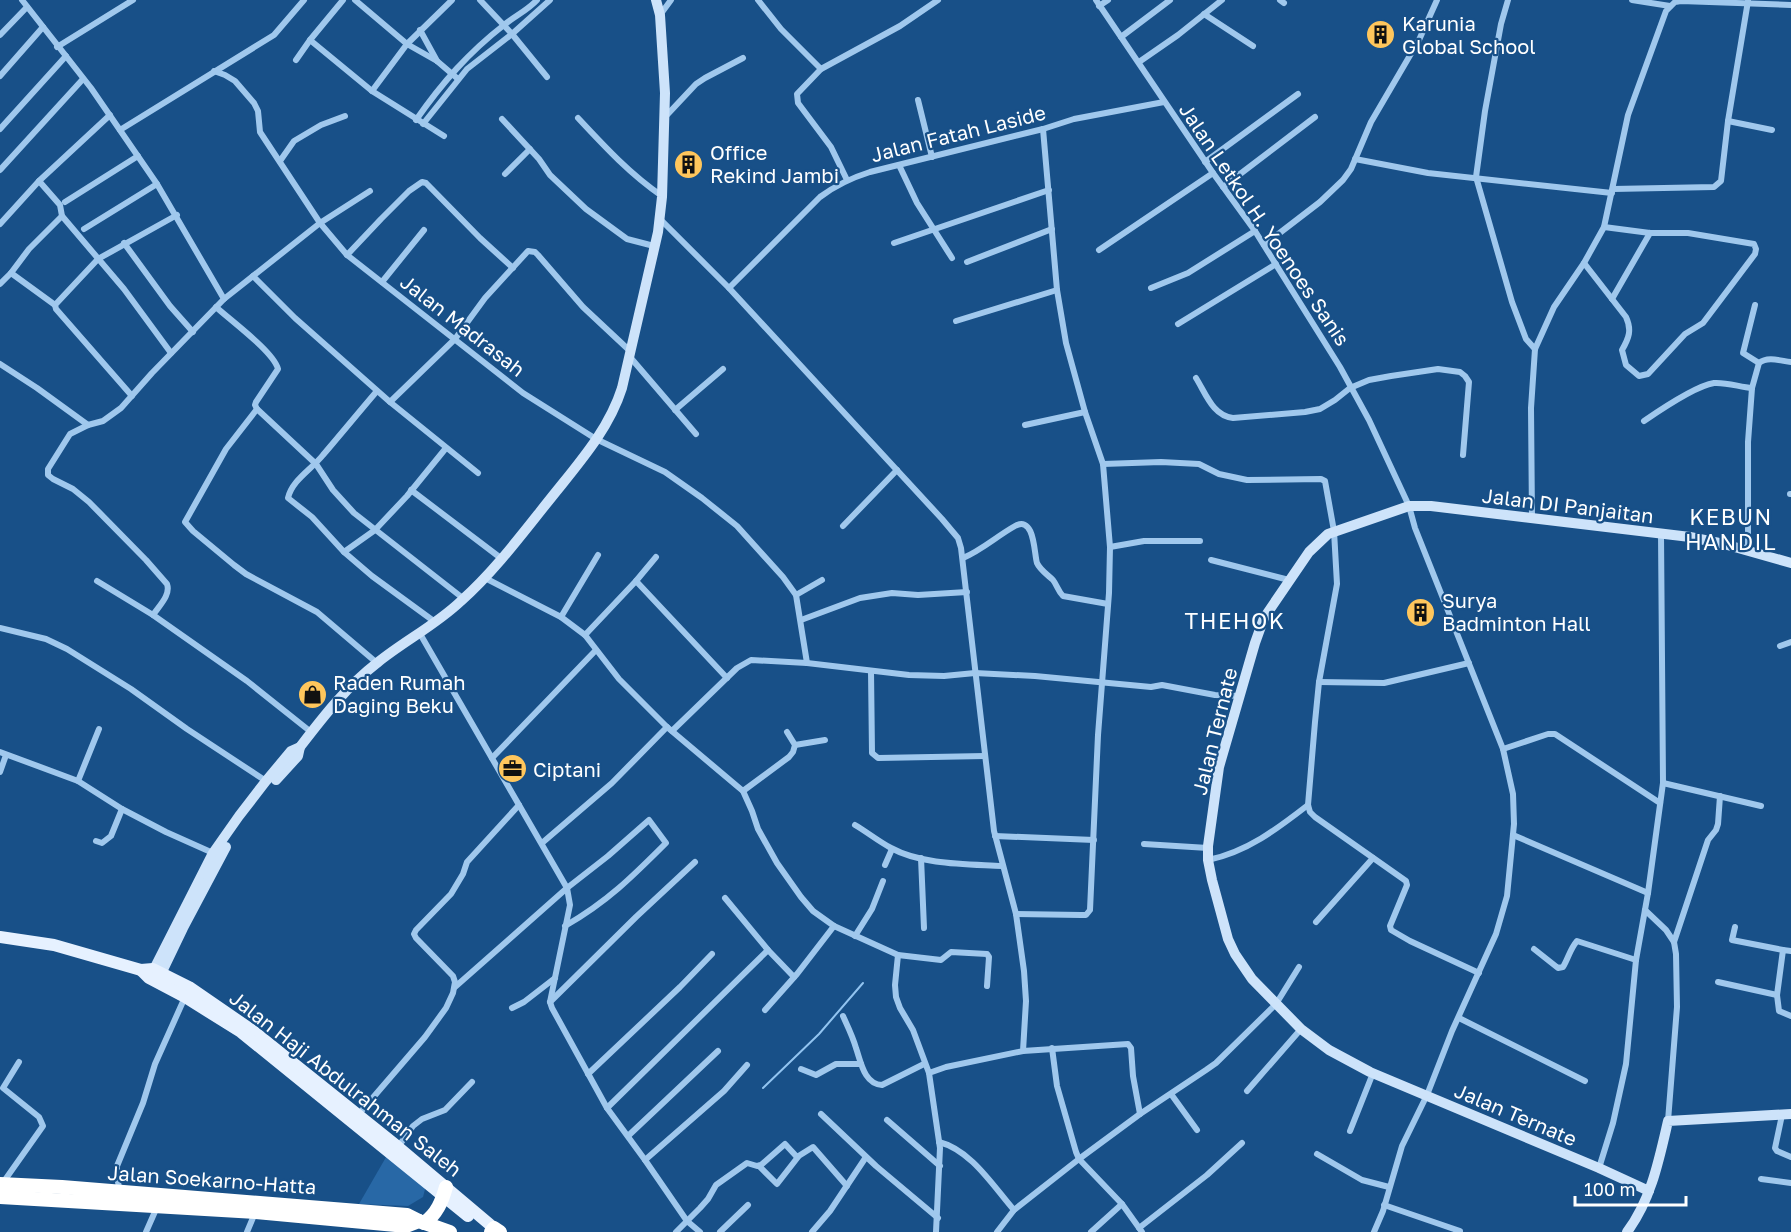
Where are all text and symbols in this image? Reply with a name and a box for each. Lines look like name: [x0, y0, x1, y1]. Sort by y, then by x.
place label: Karunia Global School: [1402, 11, 1536, 58]
building icon: Karunia Global School: [1365, 18, 1397, 50]
street label: Jalan Letkol H. Yoenoes Sanis: [1175, 98, 1355, 350]
street label: Jalan Fatah Laside: [868, 100, 1048, 166]
place label: Office Rekind Jambi: [710, 140, 839, 187]
building icon: Office Rekind Jambi: [673, 148, 705, 180]
street label: Jalan Madrasah: [396, 269, 530, 381]
street label: Jalan DI Panjaitan: [1481, 483, 1655, 527]
district label: KEBUN HANDIL: [1685, 503, 1777, 555]
place label: Surya Badminton Hall: [1442, 588, 1591, 635]
building icon: Surya Badminton Hall: [1405, 596, 1437, 628]
district label: THEHOK: [1185, 607, 1285, 634]
street label: Jalan Ternate: [1187, 665, 1241, 797]
place label: Raden Rumah Daging Beku: [333, 670, 466, 717]
shop icon: Raden Rumah Daging Beku: [296, 678, 328, 710]
office icon: Ciptani: [496, 753, 528, 785]
place label: Ciptani: [533, 757, 601, 781]
street label: Jalan Haji Abdulrahman Saleh: [225, 985, 467, 1181]
street label: Jalan Ternate: [1451, 1077, 1581, 1151]
street label: Jalan Soekarno-Hatta: [107, 1160, 317, 1198]
scale bar: [1575, 1169, 1686, 1207]
text: 100 m: [1584, 1178, 1635, 1200]

